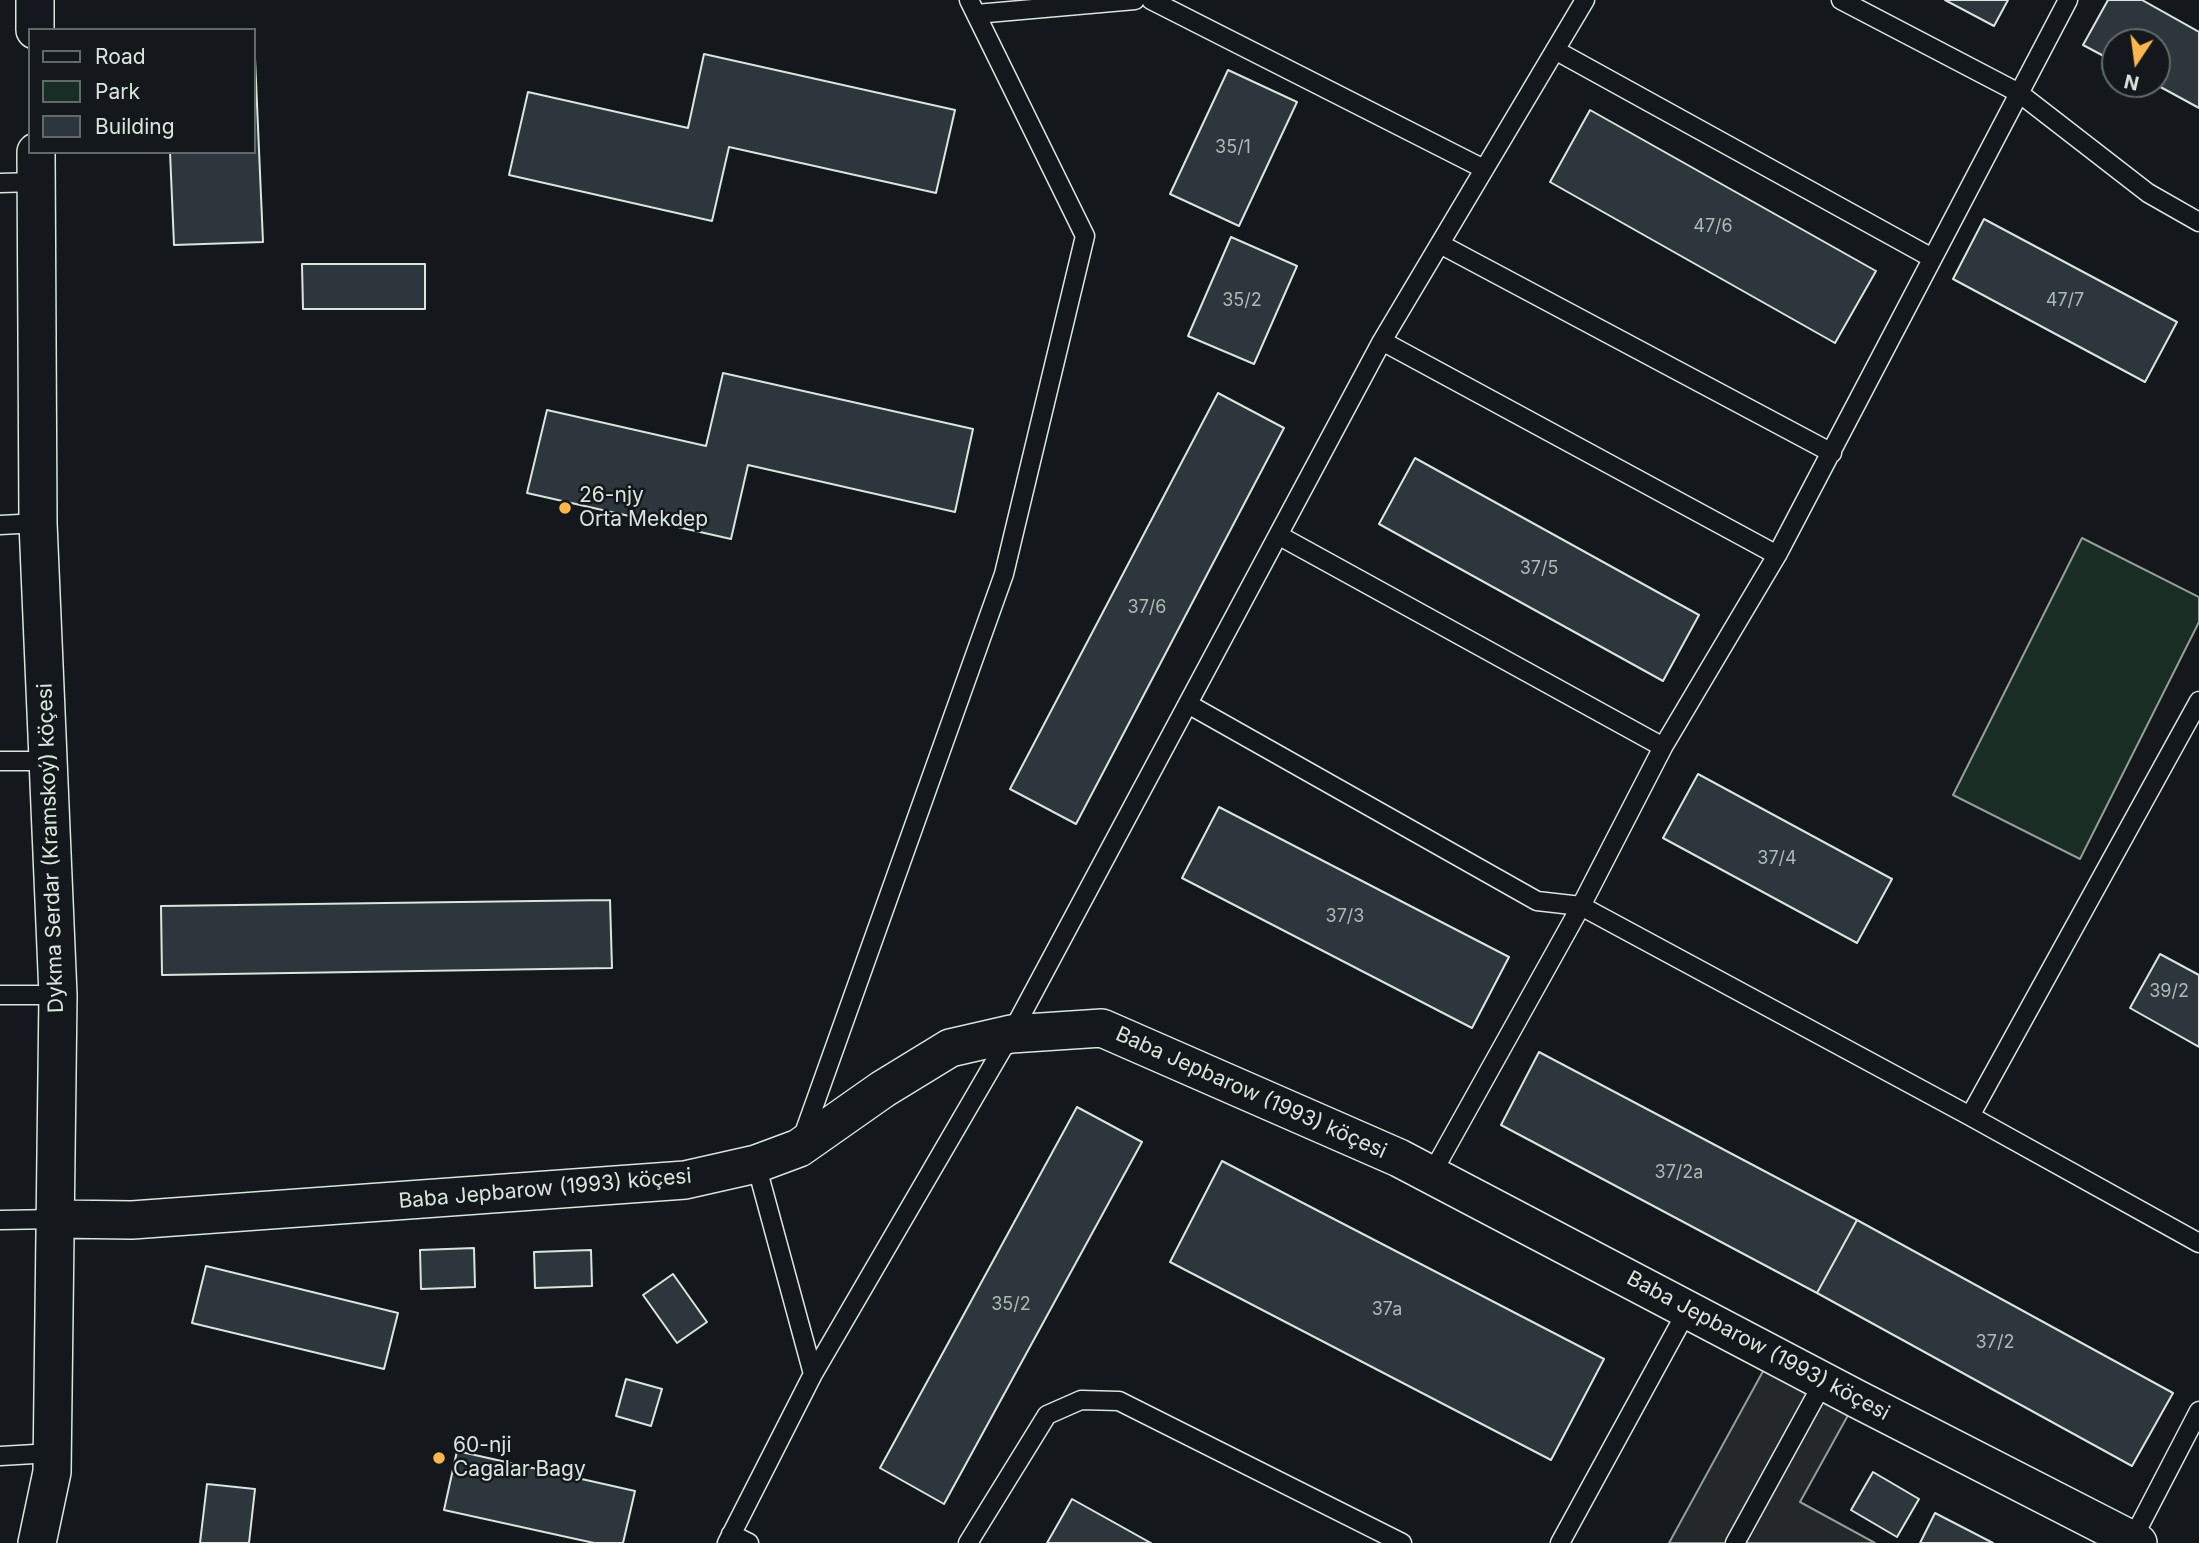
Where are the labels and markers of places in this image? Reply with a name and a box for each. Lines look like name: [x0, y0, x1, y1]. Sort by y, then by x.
place label: 26-njy Orta Mekdep: [579, 483, 708, 533]
marker: 26-njy Orta Mekdep: [557, 500, 573, 516]
place label: 60-nji Cagalar Bagy: [453, 1433, 586, 1483]
marker: 60-nji Cagalar Bagy: [431, 1450, 447, 1466]

